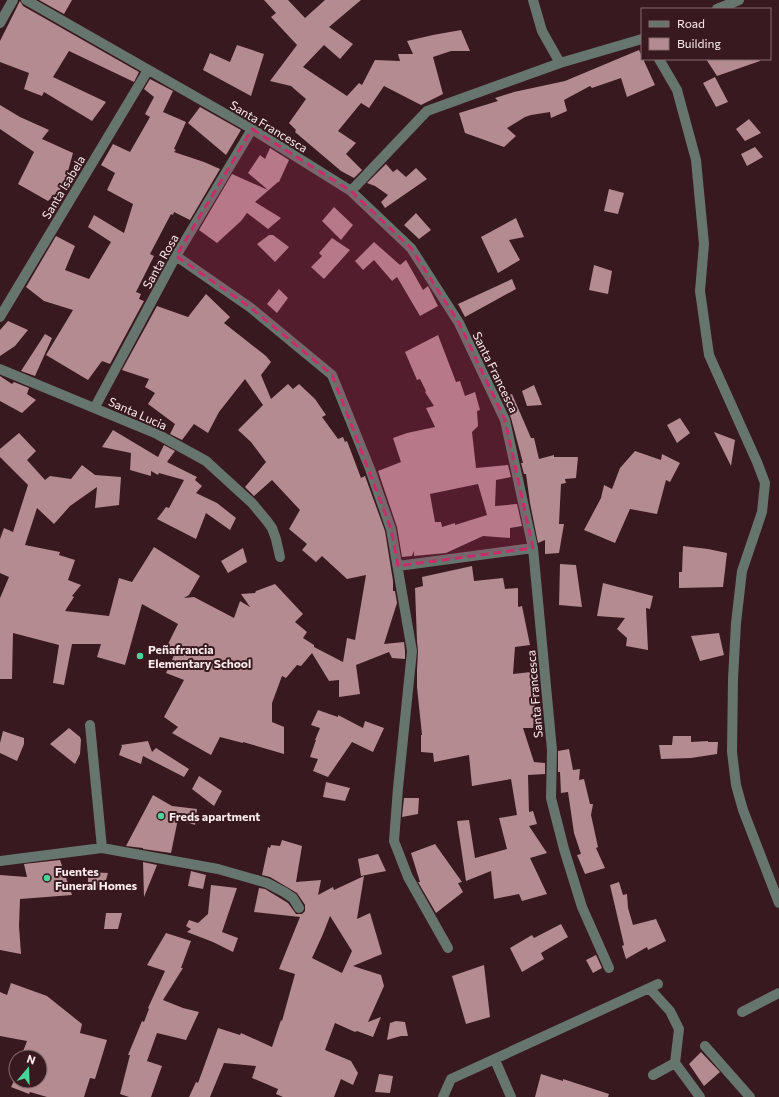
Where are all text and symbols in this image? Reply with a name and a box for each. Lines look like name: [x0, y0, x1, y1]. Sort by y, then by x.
legend: [641, 8, 771, 60]
text: Road: [677, 16, 705, 30]
text: Building: [677, 36, 721, 50]
street label: Santa Francesca: [228, 97, 310, 155]
street label: Santa Isabela: [39, 153, 87, 221]
street label: Santa Rosa: [139, 231, 181, 291]
street label: Santa Francesca: [470, 329, 522, 415]
street label: Santa Lucia: [107, 394, 169, 432]
place label: Peñafrancia Elementary School: [148, 642, 251, 670]
street label: Santa Francesca: [523, 649, 545, 739]
marker: Peñafrancia Elementary School: [135, 651, 145, 661]
place label: Freds apartment: [169, 809, 260, 823]
marker: Freds apartment: [156, 811, 166, 821]
place label: Fuentes Funeral Homes: [55, 864, 138, 892]
marker: Fuentes Funeral Homes: [42, 873, 52, 883]
north arrow: [8, 1049, 48, 1089]
text: N: [25, 1052, 37, 1067]

